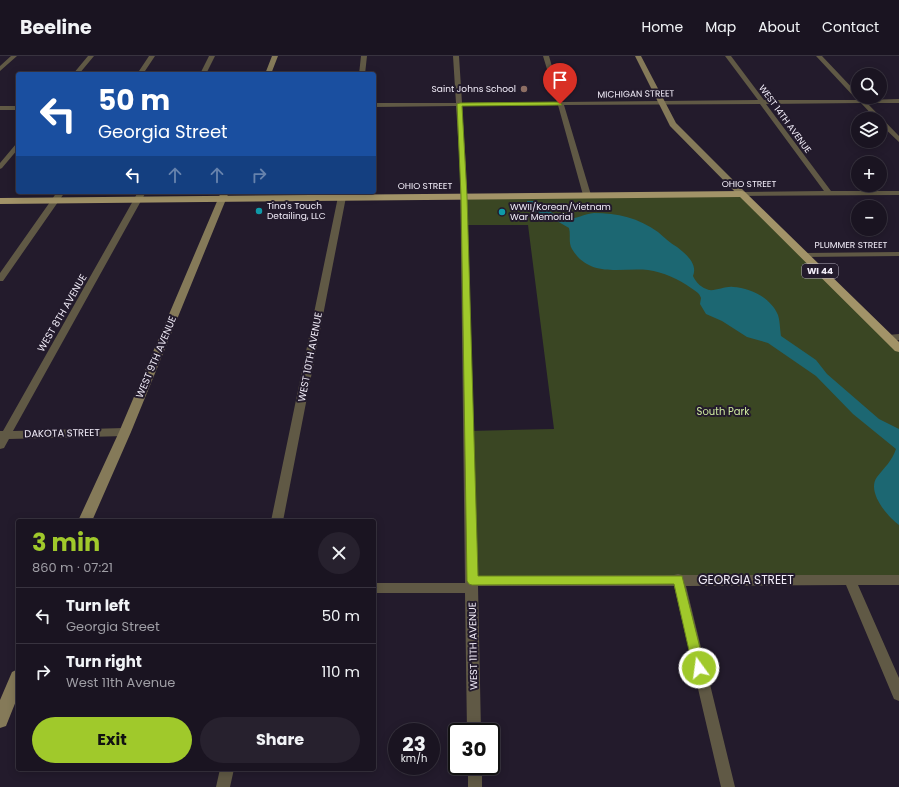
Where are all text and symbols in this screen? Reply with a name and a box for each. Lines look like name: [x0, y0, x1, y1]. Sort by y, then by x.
text: Beeline: [20, 14, 92, 41]
text: Home: [641, 17, 683, 37]
text: Map: [705, 17, 736, 37]
text: About: [758, 17, 800, 37]
text: Contact: [822, 17, 879, 37]
pin: [543, 63, 577, 104]
map controls: [851, 68, 887, 236]
button: search: [851, 68, 887, 104]
icon: arrive: [549, 69, 571, 91]
text: 50 m: [98, 81, 170, 120]
street label: WEST 14TH AVENUE: [756, 82, 814, 156]
place label: Saint Johns School: [432, 83, 516, 95]
marker: Saint Johns School: [519, 84, 529, 94]
street label: MICHIGAN STREET: [597, 87, 675, 101]
icon: left: [32, 88, 84, 140]
button: layers: [851, 112, 887, 148]
text: Georgia Street: [98, 119, 228, 144]
button: +: [851, 156, 887, 192]
icon: left: [122, 164, 144, 186]
icon: ahead: [164, 164, 186, 186]
icon: ahead: [206, 164, 228, 186]
icon: right: [248, 164, 270, 186]
street label: OHIO STREET: [722, 178, 776, 190]
street label: OHIO STREET: [398, 180, 452, 192]
place label: Tina's Touch Detailing, LLC: [267, 200, 326, 222]
button: −: [851, 200, 887, 236]
place label: WWII/Korean/Vietnam War Memorial: [510, 201, 611, 223]
marker: Tina's Touch Detailing, LLC: [254, 206, 264, 216]
marker: WWII/Korean/Vietnam War Memorial: [497, 207, 507, 217]
street label: PLUMMER STREET: [815, 239, 888, 251]
road number: WI 44: [802, 264, 838, 278]
street label: WEST 8TH AVENUE: [34, 271, 90, 355]
street label: WEST 10TH AVENUE: [294, 311, 326, 403]
street label: WEST 9TH AVENUE: [132, 314, 180, 400]
park label: South Park: [697, 404, 750, 419]
street label: DAKOTA STREET: [24, 425, 100, 441]
text: 3 min: [32, 526, 100, 559]
button: close: [318, 532, 360, 574]
text: 860 m · 07:21: [32, 558, 113, 577]
street label: GEORGIA STREET: [698, 571, 794, 588]
text: Turn left: [66, 595, 130, 616]
street label: WEST 11TH AVENUE: [465, 602, 481, 690]
icon: left: [32, 605, 54, 627]
text: 50 m: [322, 605, 360, 626]
text: Georgia Street: [66, 617, 160, 636]
position arrow: [678, 647, 720, 689]
text: Turn right: [66, 651, 142, 672]
icon: right: [32, 661, 54, 683]
text: 110 m: [322, 661, 360, 682]
text: West 11th Avenue: [66, 673, 175, 692]
button: Exit: [32, 717, 192, 763]
button: Share: [200, 717, 360, 763]
speed limit sign: 30: [448, 723, 500, 775]
text: 23: [402, 730, 426, 758]
text: km/h: [401, 751, 427, 766]

